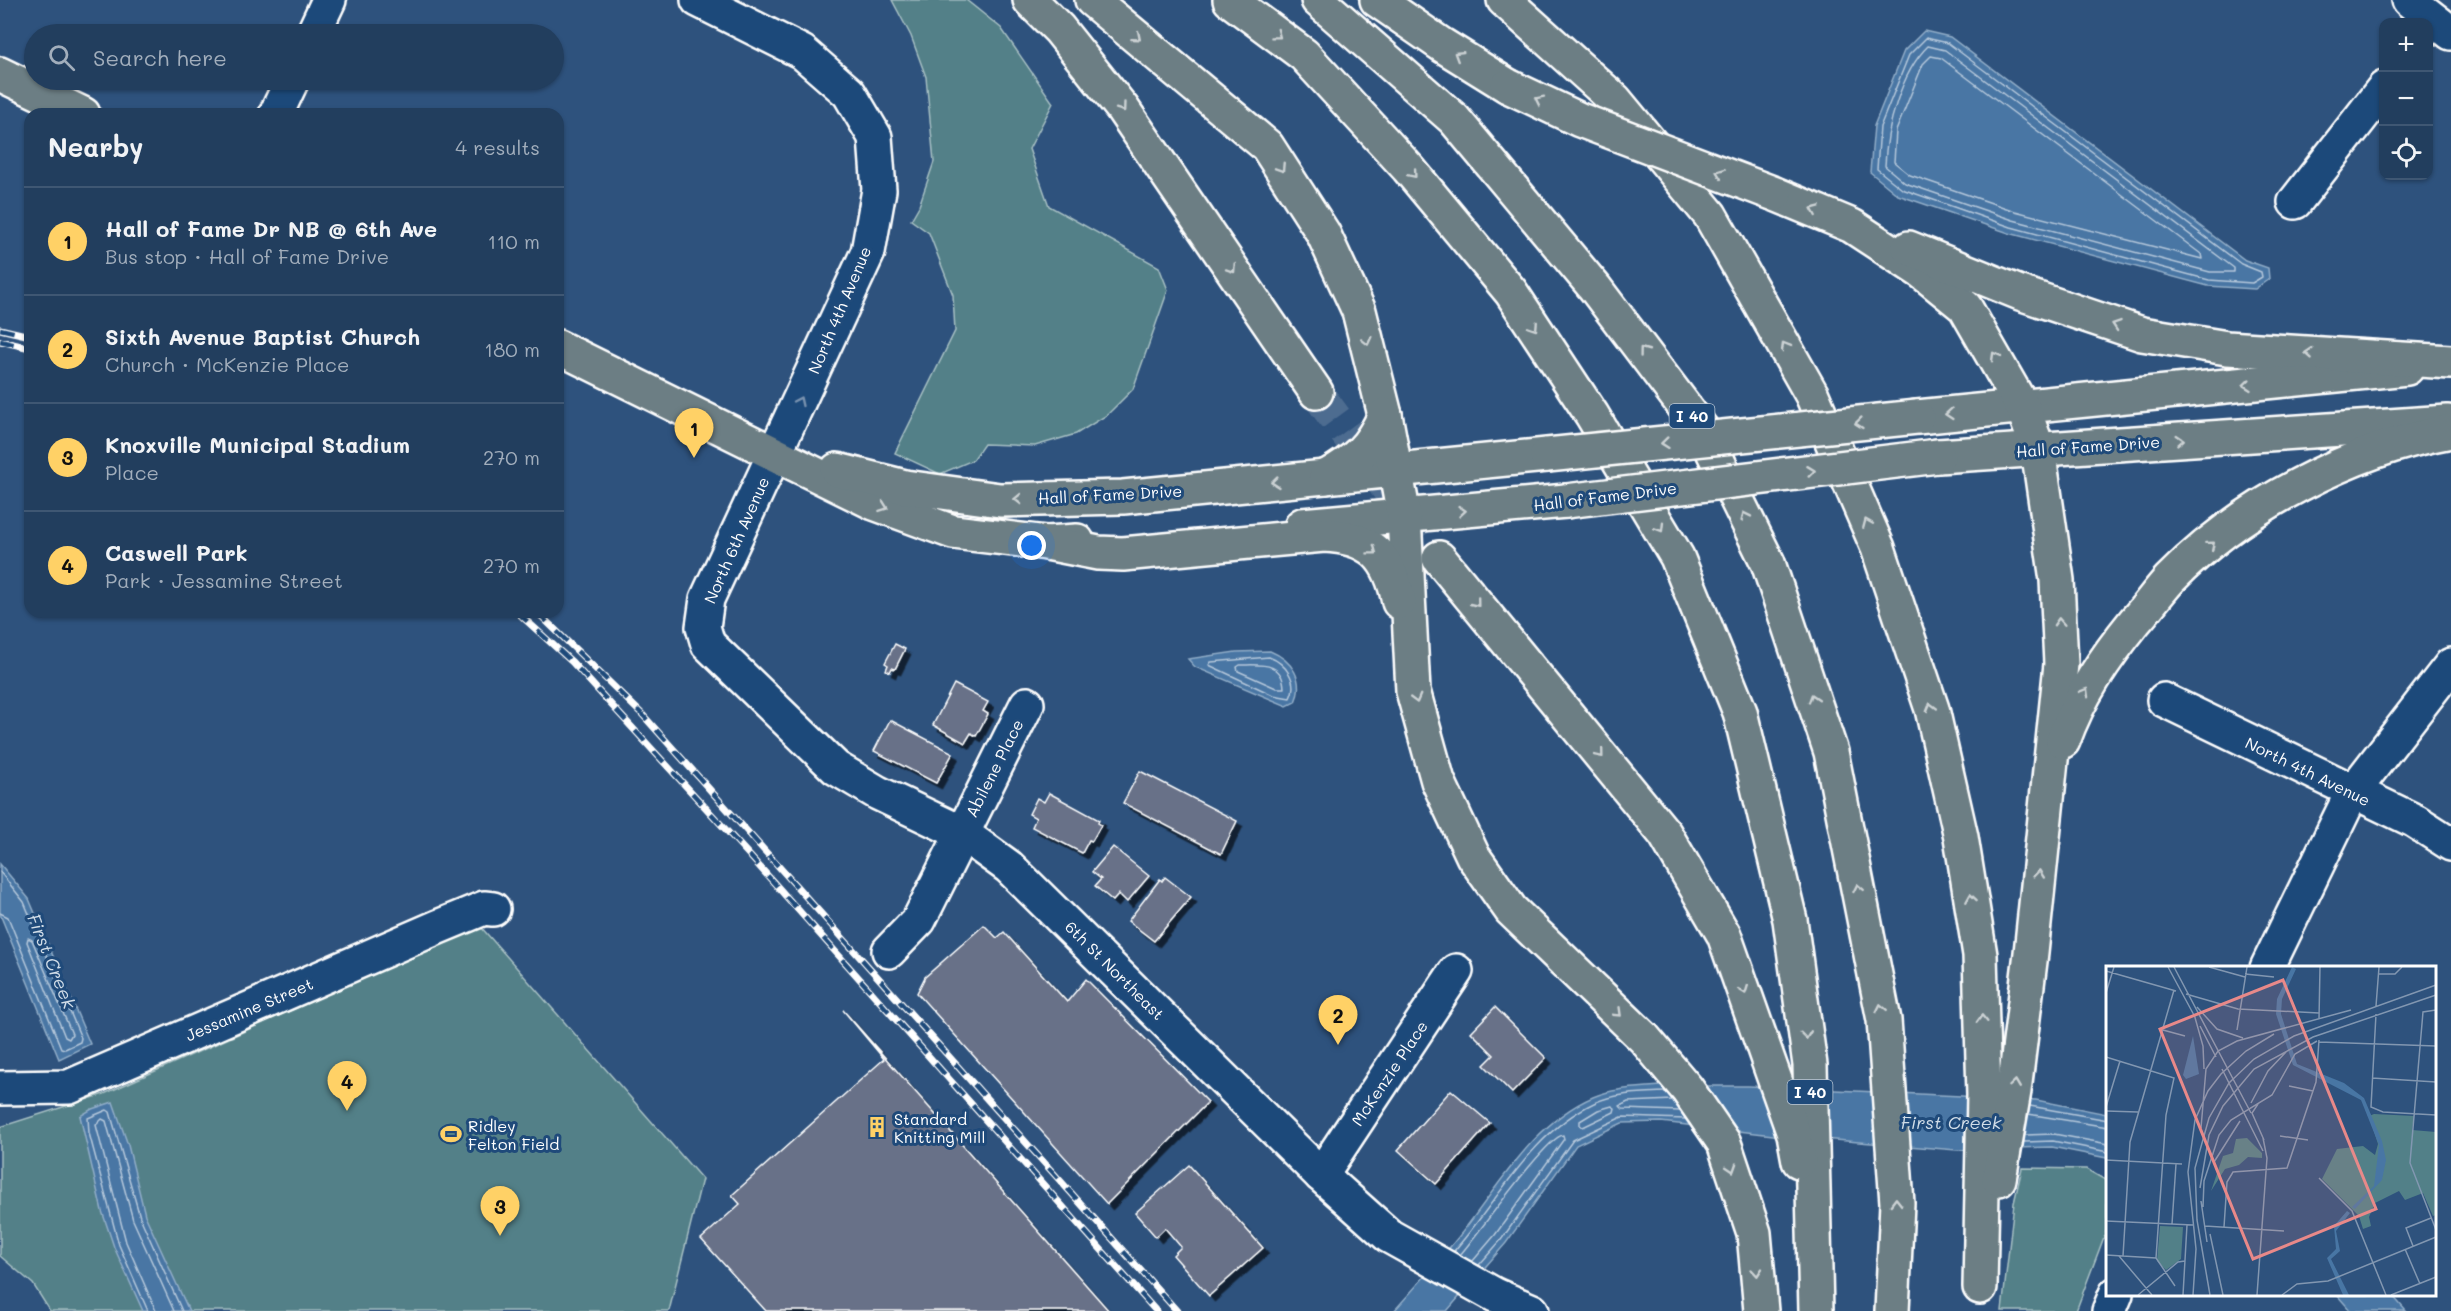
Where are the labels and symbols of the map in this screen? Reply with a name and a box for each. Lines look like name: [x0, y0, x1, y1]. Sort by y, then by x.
one-way arrow: [1271, 28, 1282, 39]
one-way arrow: [1130, 30, 1141, 41]
one-way arrow: [1454, 50, 1464, 62]
one-way arrow: [1534, 96, 1545, 108]
one-way arrow: [1115, 102, 1126, 113]
one-way arrow: [1273, 161, 1284, 172]
one-way arrow: [1406, 167, 1417, 178]
one-way arrow: [1715, 168, 1726, 180]
one-way arrow: [1811, 206, 1822, 218]
street label: North 4th Avenue: [803, 243, 875, 377]
one-way arrow: [1225, 262, 1236, 273]
one-way arrow: [1527, 320, 1538, 331]
one-way arrow: [2111, 320, 2122, 333]
one-way arrow: [1360, 335, 1372, 346]
one-way arrow: [1781, 342, 1792, 352]
one-way arrow: [1639, 347, 1650, 358]
one-way arrow: [2304, 347, 2313, 360]
one-way arrow: [1991, 352, 2003, 362]
one-way arrow: [2242, 378, 2251, 391]
one-way arrow: [792, 397, 804, 408]
road number: I 40: [1670, 404, 1714, 428]
one-way arrow: [1945, 407, 1954, 420]
pin: 1: [674, 408, 714, 458]
one-way arrow: [1855, 416, 1864, 429]
street label: Hall of Fame Drive: [2015, 430, 2161, 462]
one-way arrow: [2176, 434, 2185, 447]
one-way arrow: [1661, 436, 1670, 449]
one-way arrow: [1807, 466, 1816, 478]
street label: North 6th Avenue: [699, 473, 773, 607]
one-way arrow: [1271, 475, 1280, 488]
street label: Hall of Fame Drive: [1532, 477, 1678, 515]
street label: Hall of Fame Drive: [1037, 480, 1183, 508]
one-way arrow: [1013, 493, 1022, 505]
one-way arrow: [879, 499, 889, 512]
one-way arrow: [1457, 505, 1466, 518]
one-way arrow: [1741, 511, 1753, 522]
one-way arrow: [1863, 518, 1875, 529]
one-way arrow: [1652, 522, 1664, 532]
your location: [1017, 531, 1046, 560]
one-way arrow: [2204, 541, 2215, 552]
one-way arrow: [1366, 543, 1377, 554]
one-way arrow: [1469, 596, 1480, 607]
one-way arrow: [2053, 618, 2066, 627]
one-way arrow: [2078, 688, 2090, 698]
one-way arrow: [1808, 693, 1821, 704]
one-way arrow: [1408, 694, 1421, 704]
one-way arrow: [1926, 702, 1938, 713]
street label: Abilene Place: [960, 716, 1028, 820]
street label: North 4th Avenue: [2242, 732, 2374, 810]
one-way arrow: [1592, 747, 1603, 758]
one-way arrow: [2032, 869, 2045, 878]
one-way arrow: [1852, 883, 1865, 893]
one-way arrow: [1965, 893, 1978, 903]
water label: First Creek: [22, 910, 82, 1013]
street label: 6th St Northeast: [1061, 916, 1169, 1024]
inset map: [2106, 966, 2436, 1296]
street label: Jessamine Street: [182, 973, 316, 1045]
one-way arrow: [1736, 984, 1749, 995]
pin: 2: [1318, 996, 1358, 1045]
one-way arrow: [1875, 1003, 1888, 1013]
one-way arrow: [1611, 1006, 1622, 1017]
one-way arrow: [1976, 1014, 1988, 1023]
street label: McKenzie Place: [1346, 1016, 1432, 1130]
one-way arrow: [1799, 1030, 1811, 1040]
pin: 4: [328, 1062, 366, 1111]
road number: I 40: [1788, 1080, 1832, 1104]
one-way arrow: [2008, 1080, 2020, 1089]
place label: Standard Knitting Mill: [894, 1108, 985, 1147]
water label: First Creek: [1901, 1110, 2002, 1134]
place label: Ridley Felton Field: [468, 1115, 559, 1154]
building icon: Standard Knitting Mill: [865, 1115, 889, 1139]
sports icon: Ridley Felton Field: [439, 1122, 463, 1146]
one-way arrow: [1725, 1162, 1737, 1173]
pin: 3: [480, 1186, 520, 1236]
one-way arrow: [1890, 1198, 1902, 1207]
one-way arrow: [1750, 1268, 1763, 1277]

